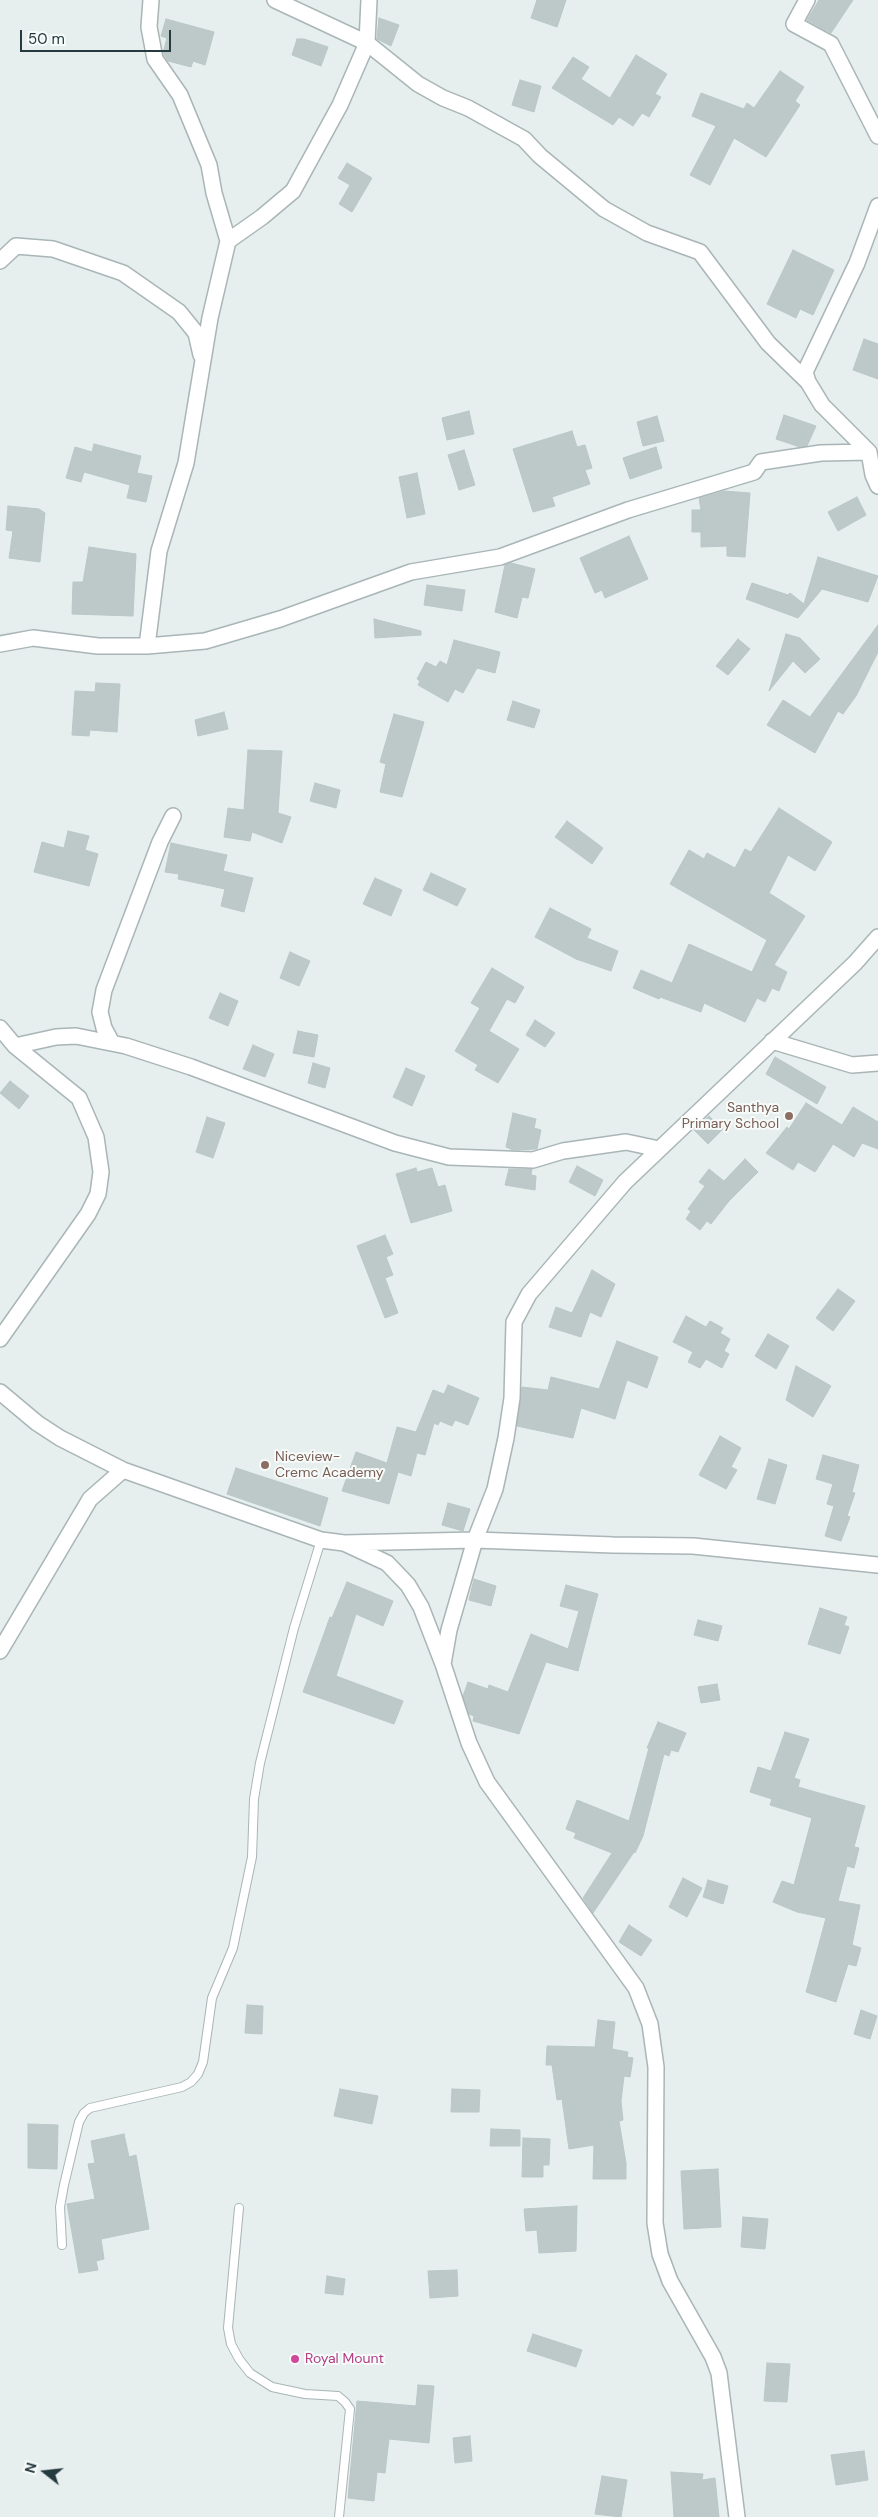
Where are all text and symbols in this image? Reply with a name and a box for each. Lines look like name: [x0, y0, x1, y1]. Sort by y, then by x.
scale bar: [22, 20, 174, 52]
text: 50 m: [28, 29, 65, 49]
place label: Santhya Primary School: [682, 1100, 779, 1132]
marker: Santhya Primary School: [783, 1110, 795, 1122]
place label: Niceview- Cremc Academy: [275, 1449, 383, 1481]
marker: Niceview- Cremc Academy: [259, 1459, 271, 1471]
place label: Royal Mount: [305, 2351, 384, 2367]
marker: Royal Mount: [289, 2353, 301, 2365]
north arrow: [20, 2447, 70, 2497]
text: N: [21, 2460, 41, 2475]

